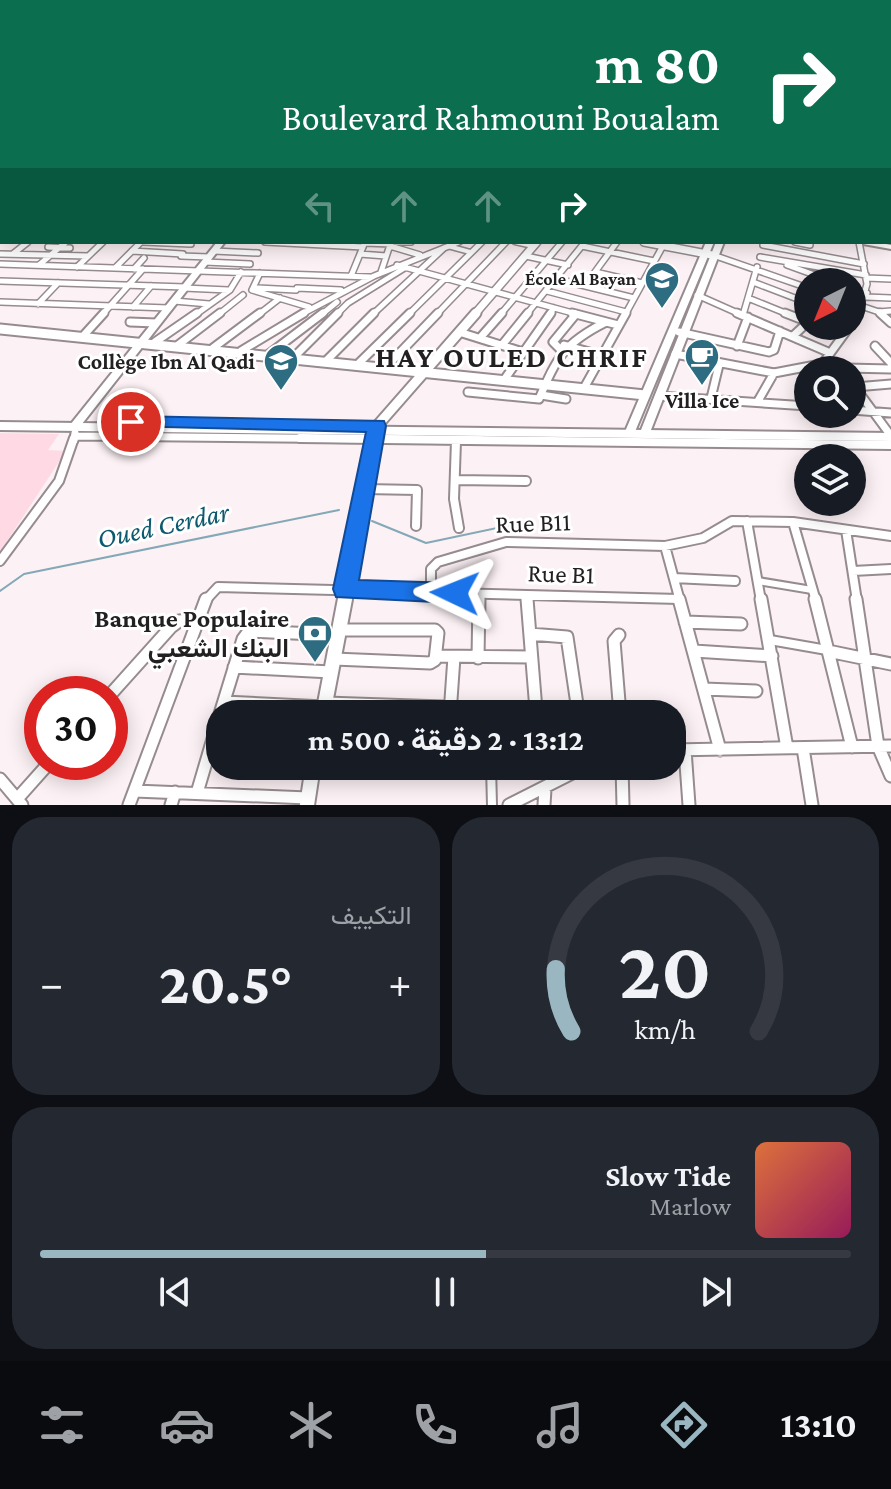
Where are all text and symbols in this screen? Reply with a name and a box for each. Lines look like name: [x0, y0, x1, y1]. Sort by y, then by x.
icon: right: [748, 32, 852, 136]
text: 80 m: [595, 33, 720, 95]
text: Boulevard Rahmouni Boualam: [282, 98, 720, 138]
icon: left: [298, 184, 342, 228]
icon: ahead: [382, 184, 426, 228]
icon: ahead: [466, 184, 510, 228]
icon: right: [550, 184, 594, 228]
school or university icon: École Al Bayan: [643, 260, 681, 310]
north arrow: [794, 268, 866, 340]
map controls: [794, 268, 866, 516]
place label: École Al Bayan: [525, 269, 637, 289]
cafe icon: Villa Ice: [683, 337, 721, 387]
district label: HAY OULED CHRIF: [375, 340, 649, 373]
school or university icon: Collège Ibn Al Qadi: [262, 342, 300, 392]
place label: Collège Ibn Al Qadi: [78, 349, 256, 374]
button: search: [794, 356, 866, 428]
pin: [97, 388, 165, 456]
place label: Villa Ice: [664, 388, 739, 413]
icon: arrive: [109, 400, 153, 444]
button: layers: [794, 444, 866, 516]
water label: Oued Cerdar: [94, 496, 233, 554]
street label: Rue B11: [495, 507, 571, 539]
position arrow: [413, 551, 497, 635]
street label: Rue B1: [527, 558, 595, 590]
place label: Banque Populaire البنك الشعبي: [94, 604, 289, 670]
bank icon: Banque Populaire البنك الشعبي: [296, 614, 334, 664]
speed limit sign: 30: [24, 676, 128, 780]
text: 13:12 · 2 دقيقة · 500 m: [308, 723, 584, 756]
text: التكييف: [331, 901, 412, 930]
text: 20: [619, 923, 712, 1016]
text: 20.5°: [159, 949, 293, 1016]
text: −: [40, 959, 63, 1007]
text: +: [388, 959, 412, 1007]
text: km/h: [634, 1013, 696, 1045]
text: Slow Tide: [605, 1159, 731, 1192]
text: Marlow: [650, 1192, 731, 1221]
icon: previous: [153, 1270, 197, 1314]
icon: pause: [423, 1270, 467, 1314]
icon: next: [694, 1270, 738, 1314]
icon: filters: [34, 1397, 90, 1453]
icon: car: [159, 1397, 215, 1453]
icon: climate: [283, 1397, 339, 1453]
icon: phone: [407, 1397, 463, 1453]
icon: music: [532, 1397, 588, 1453]
icon: directions: [656, 1397, 712, 1453]
text: 13:10: [780, 1405, 857, 1445]

